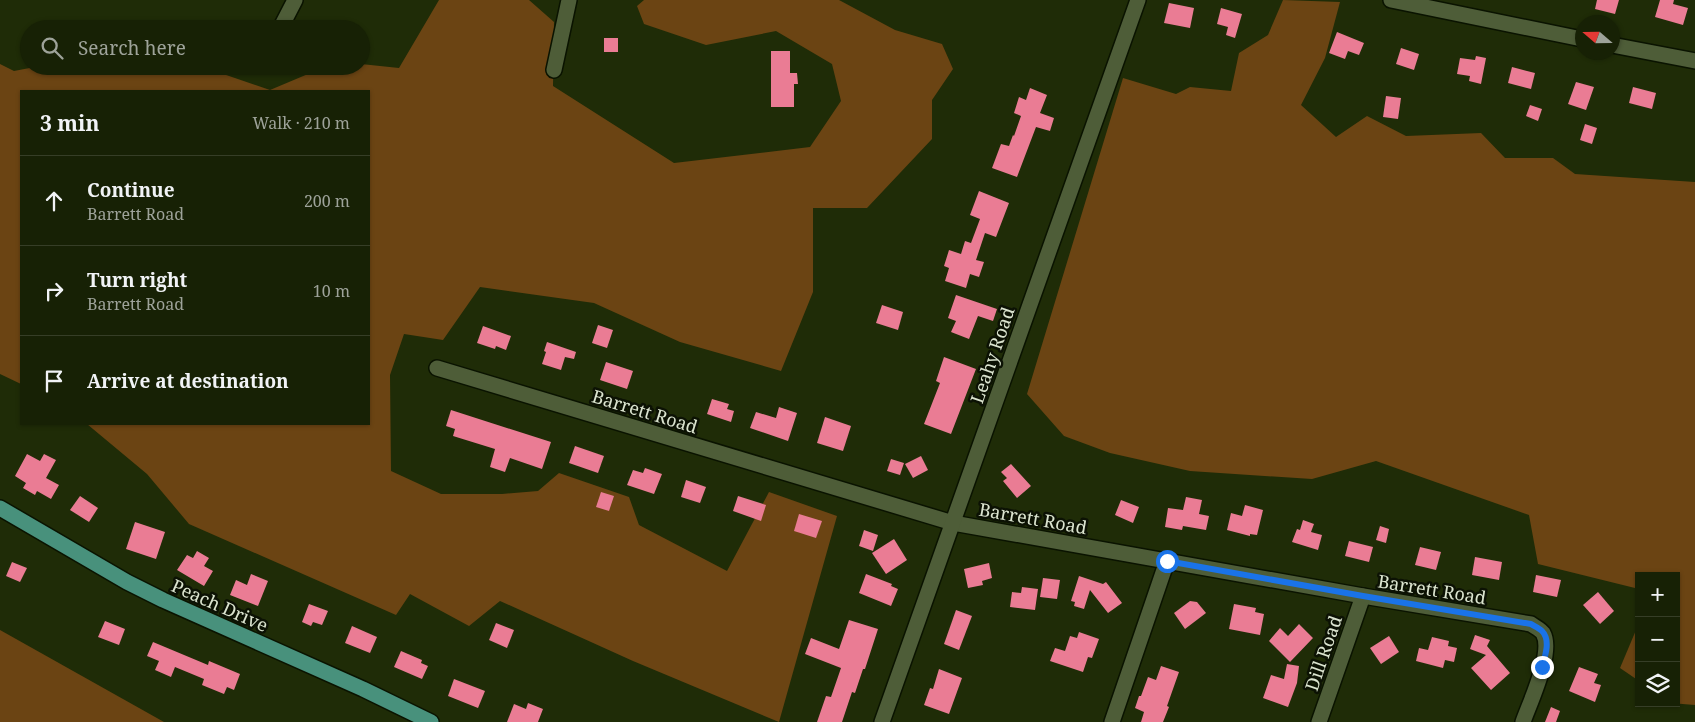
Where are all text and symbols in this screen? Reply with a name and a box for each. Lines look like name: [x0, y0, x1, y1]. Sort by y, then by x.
north arrow: [1575, 15, 1620, 60]
search box: [20, 20, 370, 75]
icon: search: [38, 34, 66, 62]
text: Search here: [78, 35, 186, 61]
text: 3 min: [40, 109, 99, 137]
text: Walk · 210 m: [253, 112, 350, 134]
text: Continue: [87, 177, 175, 203]
icon: ahead: [40, 187, 68, 215]
text: 200 m: [304, 190, 350, 212]
text: Barrett Road: [87, 203, 184, 225]
text: Turn right: [87, 267, 187, 293]
icon: right: [40, 277, 68, 305]
text: 10 m: [313, 280, 350, 302]
text: Barrett Road: [87, 293, 184, 315]
street label: Leahy Road: [964, 304, 1020, 406]
icon: arrive: [40, 367, 68, 395]
text: Arrive at destination: [87, 368, 289, 394]
street label: Barrett Road: [589, 384, 701, 438]
street label: Barrett Road: [977, 497, 1089, 539]
route start: [1156, 550, 1179, 573]
street label: Barrett Road: [1376, 569, 1488, 609]
map controls: [1635, 572, 1680, 707]
button: +: [1635, 572, 1680, 617]
street label: Peach Drive: [168, 573, 272, 637]
street label: Dill Road: [1299, 612, 1347, 694]
button: −: [1635, 617, 1680, 662]
route end: [1531, 656, 1554, 679]
button: layers: [1635, 662, 1680, 707]

